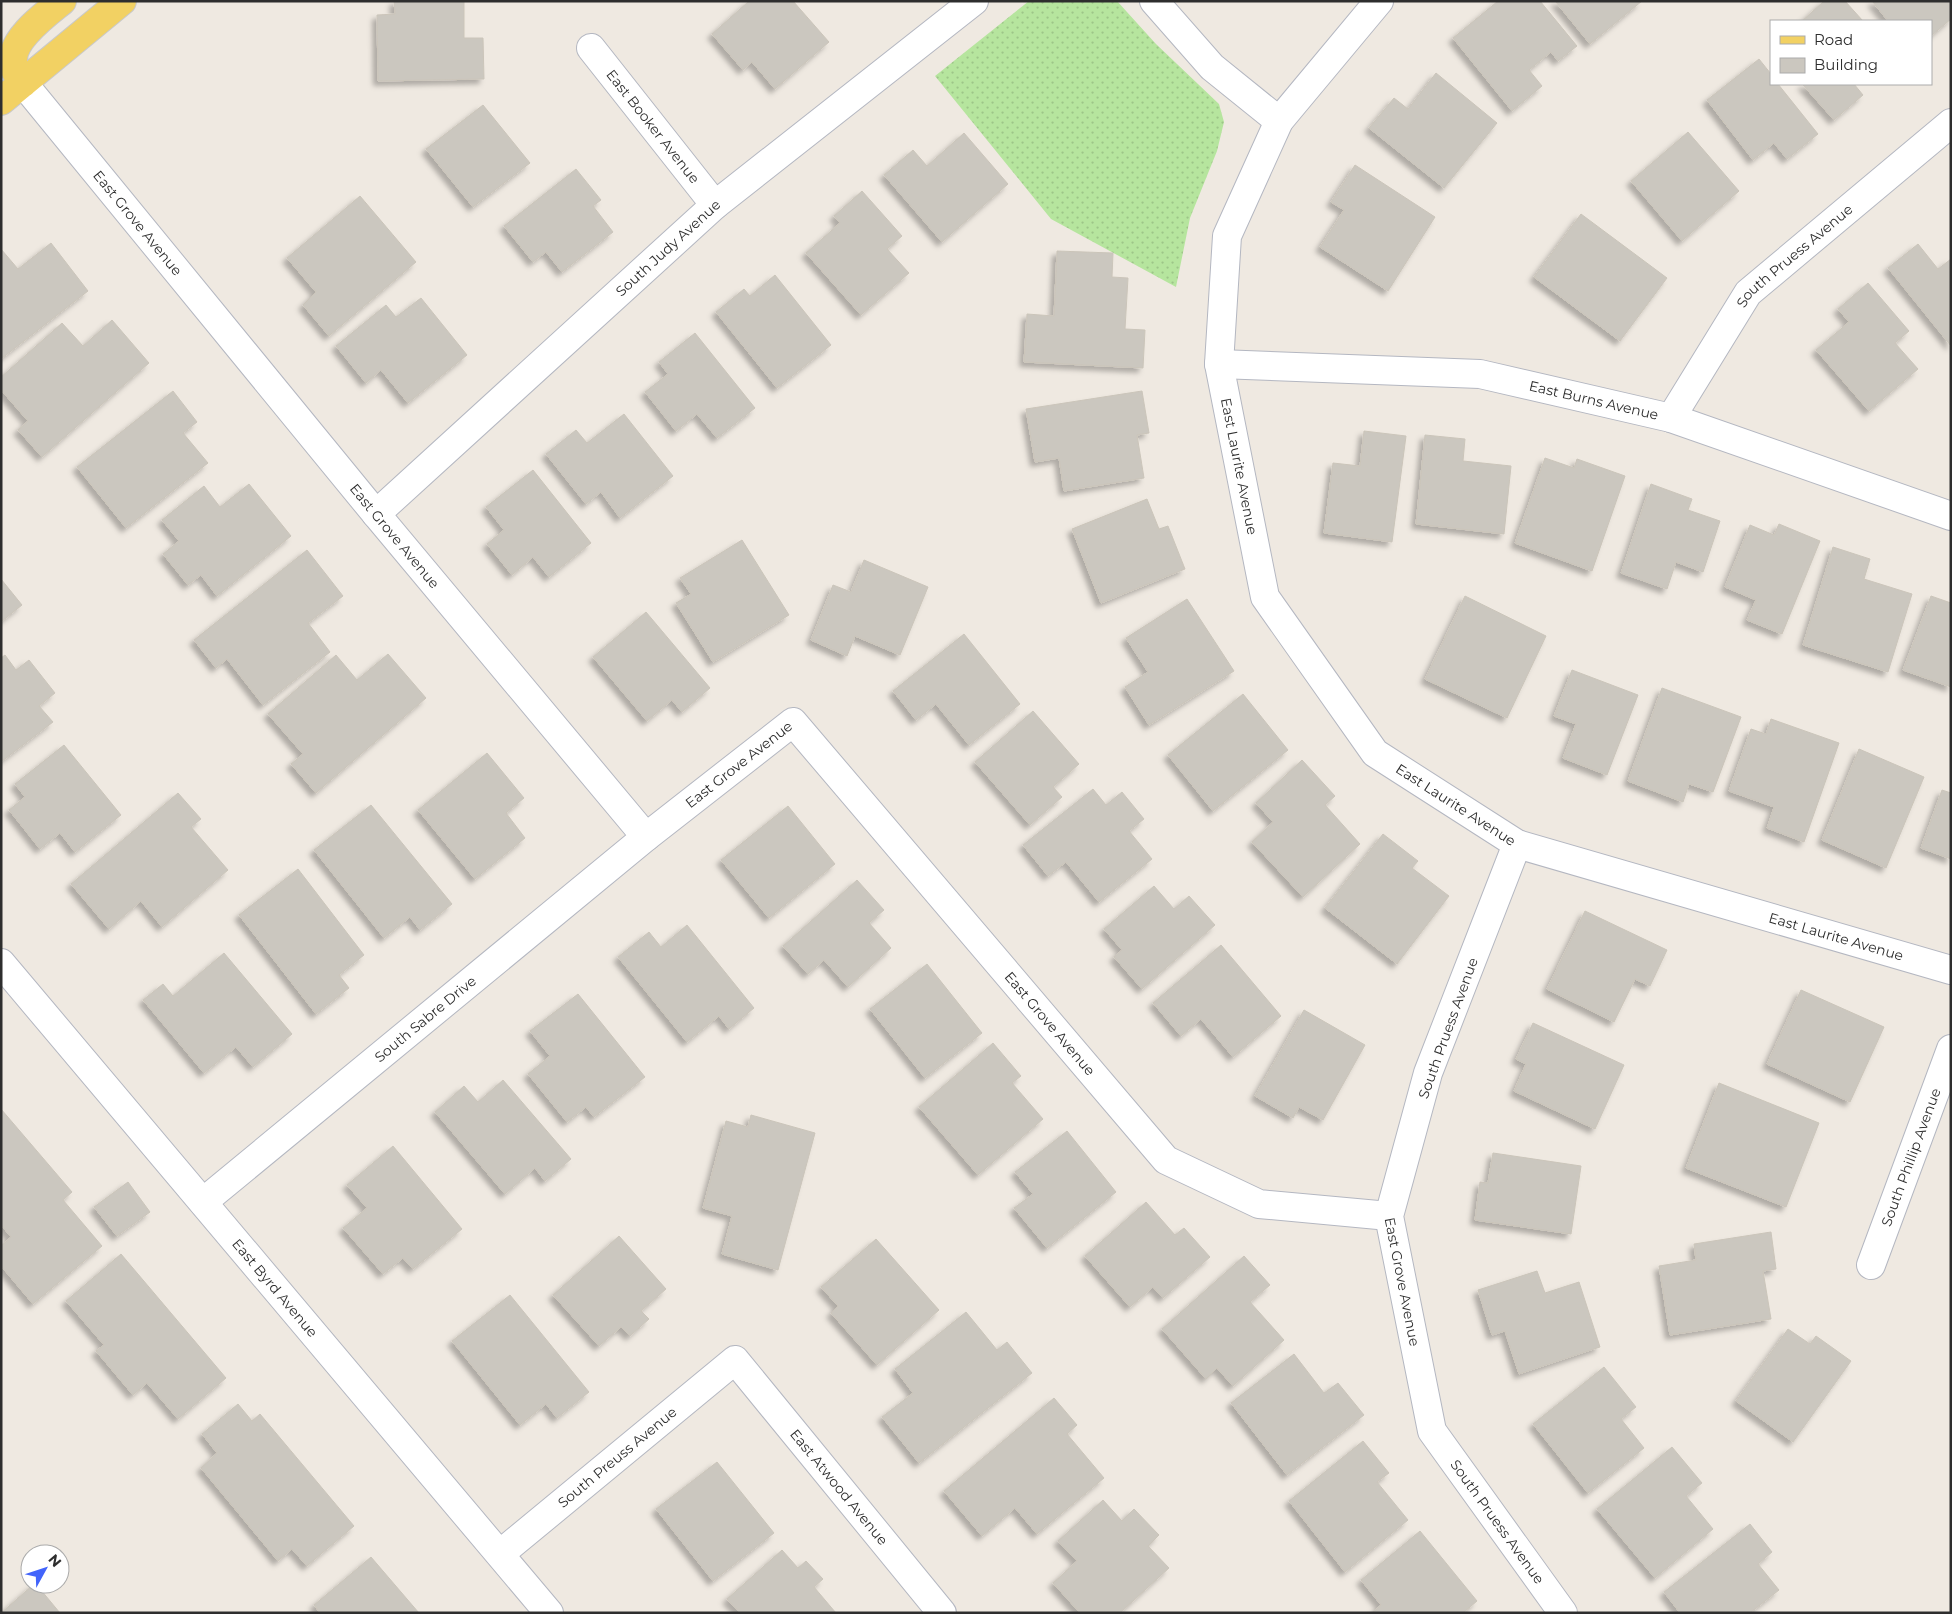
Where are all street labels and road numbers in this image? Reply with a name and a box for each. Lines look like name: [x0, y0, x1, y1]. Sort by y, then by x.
street label: East Booker Avenue: [602, 66, 704, 187]
street label: East Grove Avenue: [89, 167, 186, 279]
street label: South Judy Avenue: [612, 196, 724, 300]
street label: South Pruess Avenue: [1732, 200, 1856, 311]
street label: East Burns Avenue: [1527, 377, 1660, 424]
street label: East Laurite Avenue: [1217, 396, 1262, 536]
street label: East Grove Avenue: [346, 480, 443, 592]
street label: East Grove Avenue: [682, 717, 796, 812]
street label: East Laurite Avenue: [1392, 760, 1519, 850]
street label: East Laurite Avenue: [1767, 909, 1906, 965]
street label: South Pruess Avenue: [1414, 955, 1482, 1101]
street label: East Grove Avenue: [1001, 968, 1099, 1079]
street label: South Sabre Drive: [371, 972, 480, 1066]
street label: South Phillip Avenue: [1877, 1085, 1945, 1229]
street label: East Grove Avenue: [1380, 1216, 1424, 1348]
street label: East Byrd Avenue: [228, 1235, 322, 1341]
street label: South Preuss Avenue: [554, 1403, 680, 1512]
street label: East Atwood Avenue: [786, 1425, 892, 1549]
street label: South Pruess Avenue: [1446, 1456, 1548, 1588]

